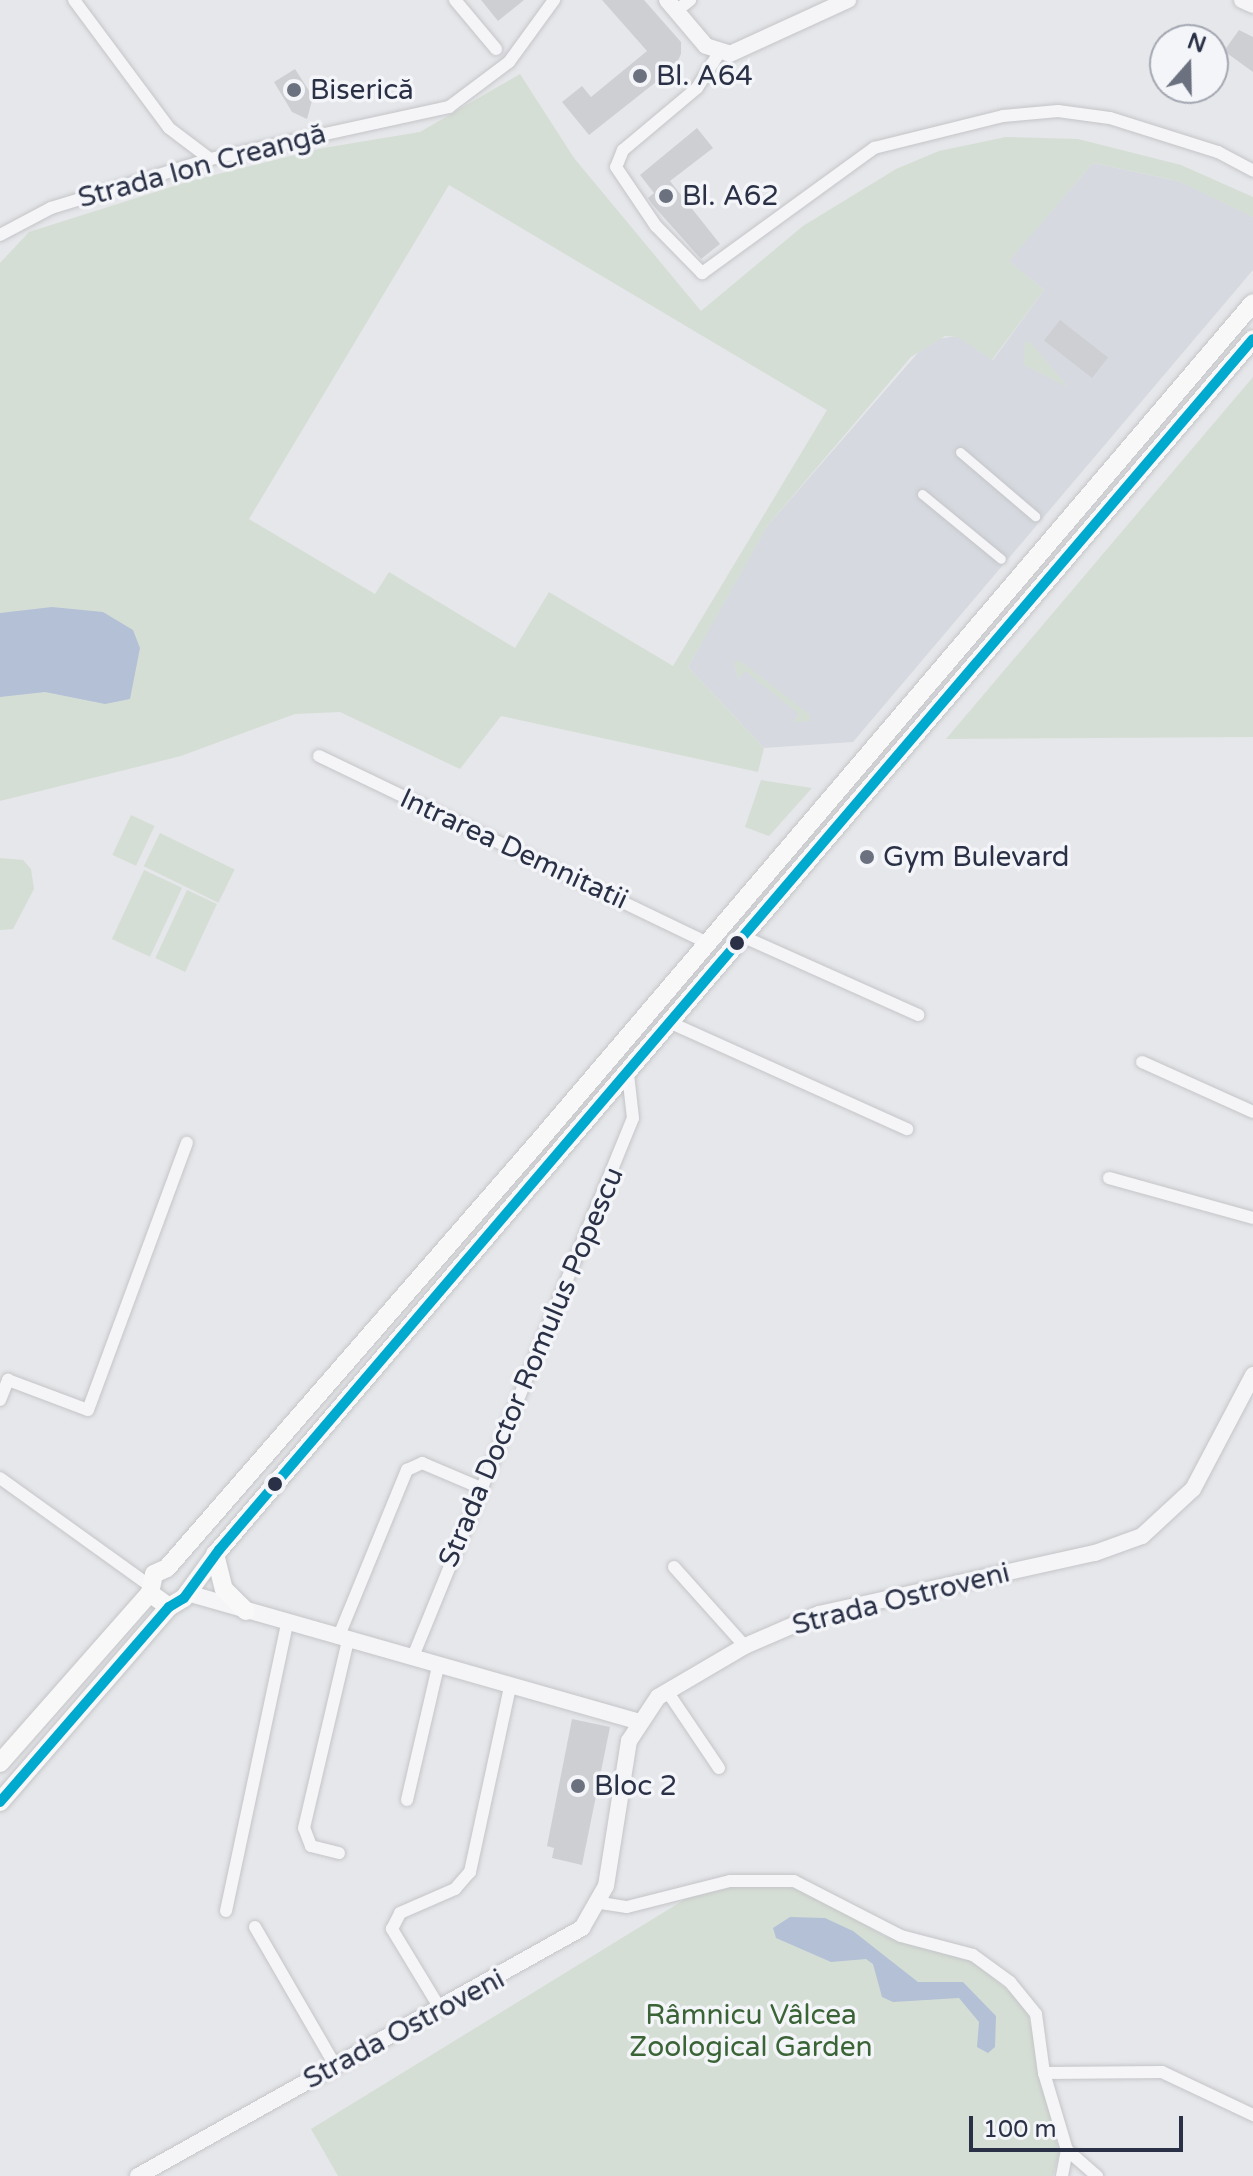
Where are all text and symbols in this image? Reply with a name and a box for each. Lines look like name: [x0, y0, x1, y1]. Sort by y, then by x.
north arrow: [1149, 24, 1229, 104]
text: N: [1184, 28, 1209, 59]
place label: Bl. A64: [656, 59, 753, 93]
marker: Bl. A64: [631, 67, 649, 85]
place label: Biserică: [310, 73, 414, 107]
marker: Biserică: [285, 81, 303, 99]
street label: Strada Ion Creangă: [74, 117, 330, 215]
place label: Bl. A62: [682, 179, 779, 213]
marker: Bl. A62: [657, 187, 675, 205]
street label: Intrarea Demnitatii: [395, 781, 633, 917]
place label: Gym Bulevard: [883, 840, 1070, 874]
marker: Gym Bulevard: [858, 848, 876, 866]
unlabelled marker: [729, 935, 745, 951]
street label: Strada Doctor Romulus Popescu: [431, 1162, 631, 1572]
unlabelled marker: [267, 1476, 283, 1492]
street label: Strada Ostroveni: [789, 1556, 1013, 1642]
place label: Bloc 2: [594, 1769, 677, 1803]
marker: Bloc 2: [569, 1777, 587, 1795]
street label: Strada Ostroveni: [298, 1962, 510, 2096]
park label: Râmnicu Vâlcea Zoological Garden: [629, 1998, 873, 2064]
scale bar: [973, 2100, 1187, 2150]
text: 100 m: [983, 2115, 1057, 2144]

